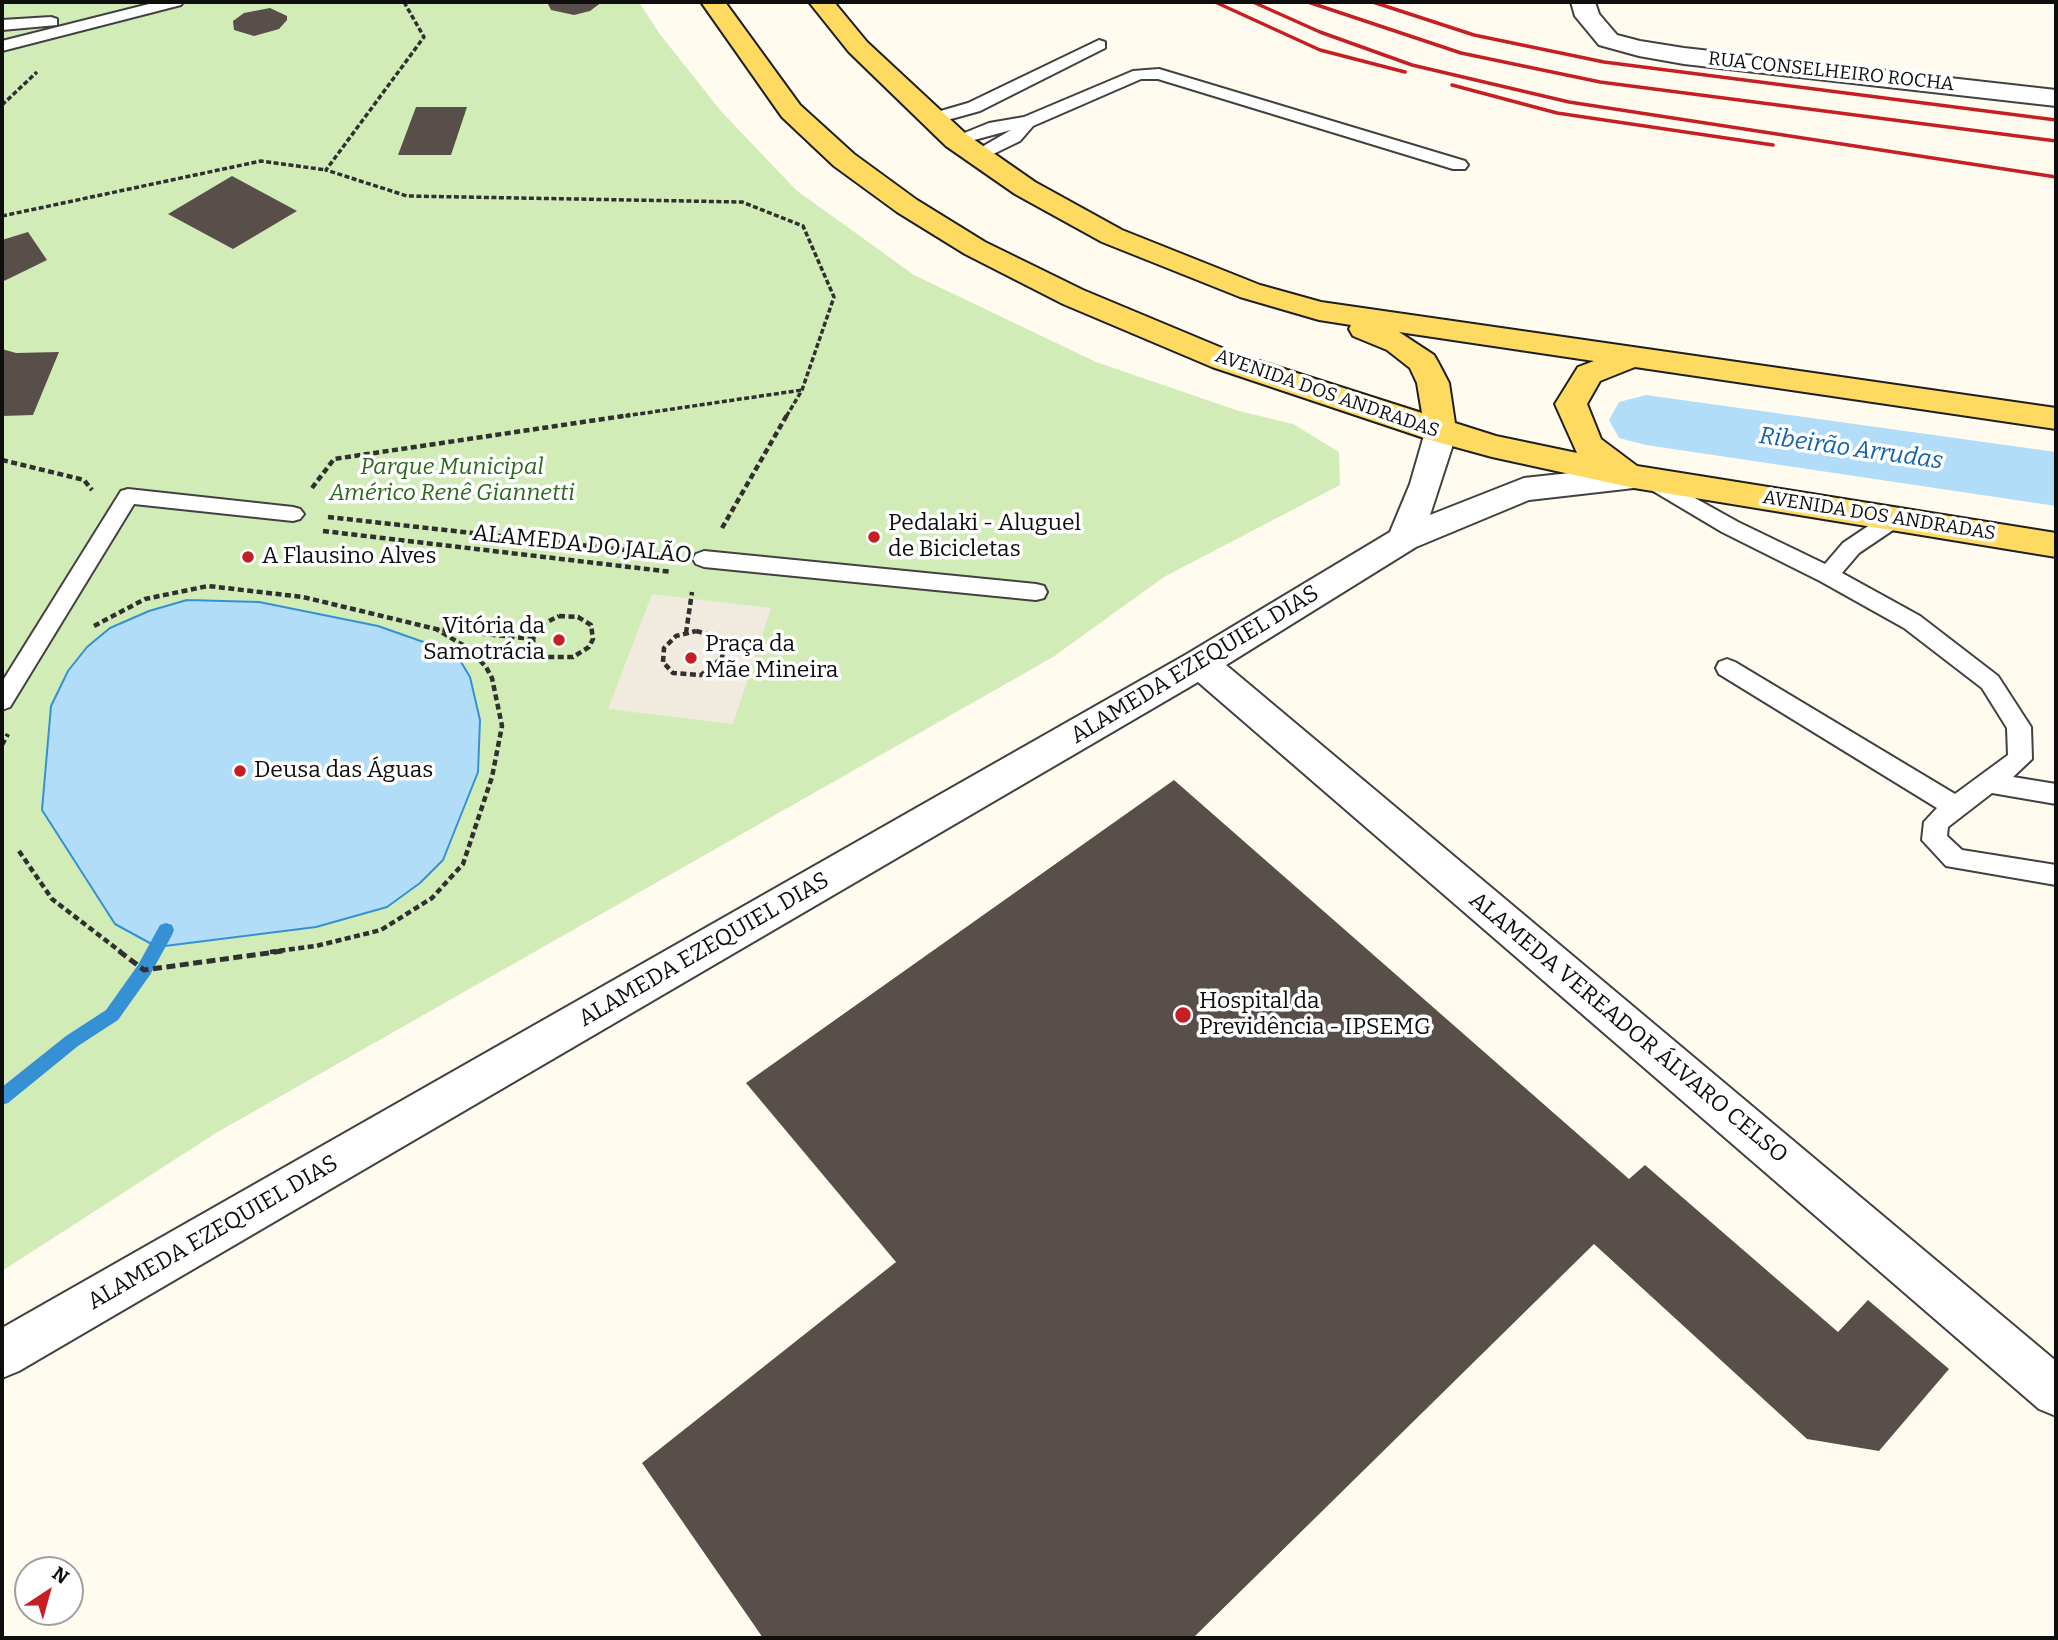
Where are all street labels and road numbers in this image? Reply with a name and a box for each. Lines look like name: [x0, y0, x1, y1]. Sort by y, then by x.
street label: RUA CONSELHEIRO ROCHA: [1707, 48, 1955, 96]
street label: AVENIDA DOS ANDRADAS: [1212, 345, 1442, 443]
street label: AVENIDA DOS ANDRADAS: [1761, 486, 1997, 546]
street label: ALAMEDA DO JALÃO: [471, 520, 693, 570]
street label: ALAMEDA EZEQUIEL DIAS: [1066, 580, 1324, 750]
street label: ALAMEDA EZEQUIEL DIAS: [574, 867, 834, 1033]
street label: ALAMEDA VEREADOR ÁLVARO CELSO: [1463, 887, 1793, 1169]
street label: ALAMEDA EZEQUIEL DIAS: [83, 1150, 343, 1316]

